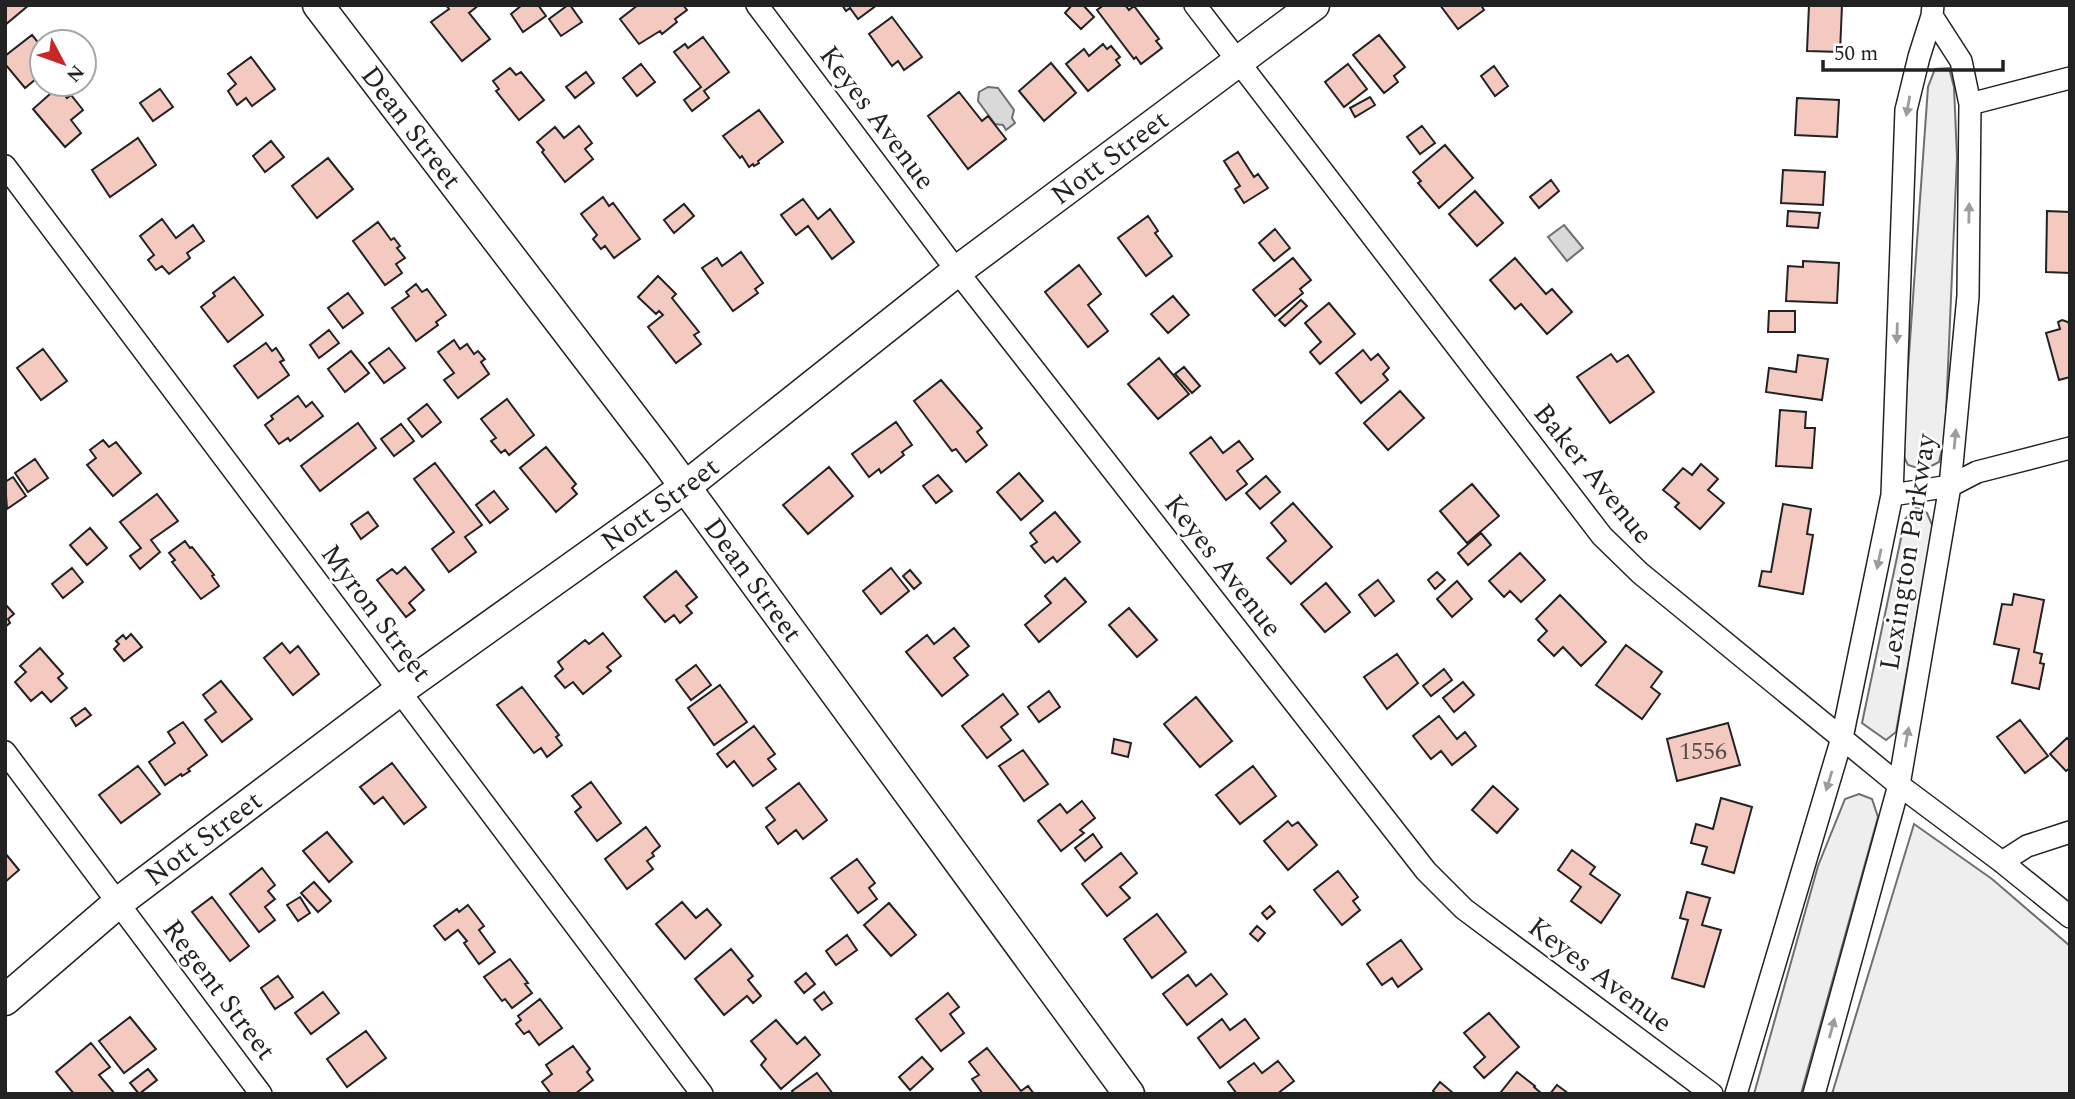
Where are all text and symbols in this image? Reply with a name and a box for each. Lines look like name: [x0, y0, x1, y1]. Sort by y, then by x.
north arrow: [28, 28, 98, 98]
scale bar: [1823, 28, 2003, 72]
street label: Keyes Avenue: [808, 37, 946, 199]
text: 50 m: [1834, 38, 1878, 70]
street label: Dean Street: [350, 56, 473, 198]
text: N: [59, 58, 91, 89]
one-way arrow: [1902, 95, 1913, 117]
street label: Nott Street: [1042, 99, 1178, 216]
one-way arrow: [1963, 201, 1975, 223]
one-way arrow: [1892, 322, 1903, 344]
street label: Baker Avenue: [1522, 394, 1664, 554]
one-way arrow: [1950, 428, 1961, 450]
street label: Lexington Parkway: [1868, 429, 1948, 674]
street label: Nott Street: [592, 446, 729, 562]
street label: Keyes Avenue: [1153, 485, 1293, 647]
street label: Dean Street: [693, 508, 814, 652]
street label: Myron Street: [310, 535, 442, 691]
one-way arrow: [1873, 548, 1884, 570]
one-way arrow: [1902, 726, 1913, 748]
house number: 1556: [1679, 734, 1727, 770]
one-way arrow: [1824, 770, 1834, 791]
street label: Nott Street: [135, 780, 271, 897]
street label: Keyes Avenue: [1519, 906, 1681, 1044]
street label: Regent Street: [151, 910, 287, 1070]
one-way arrow: [1828, 1017, 1838, 1038]

